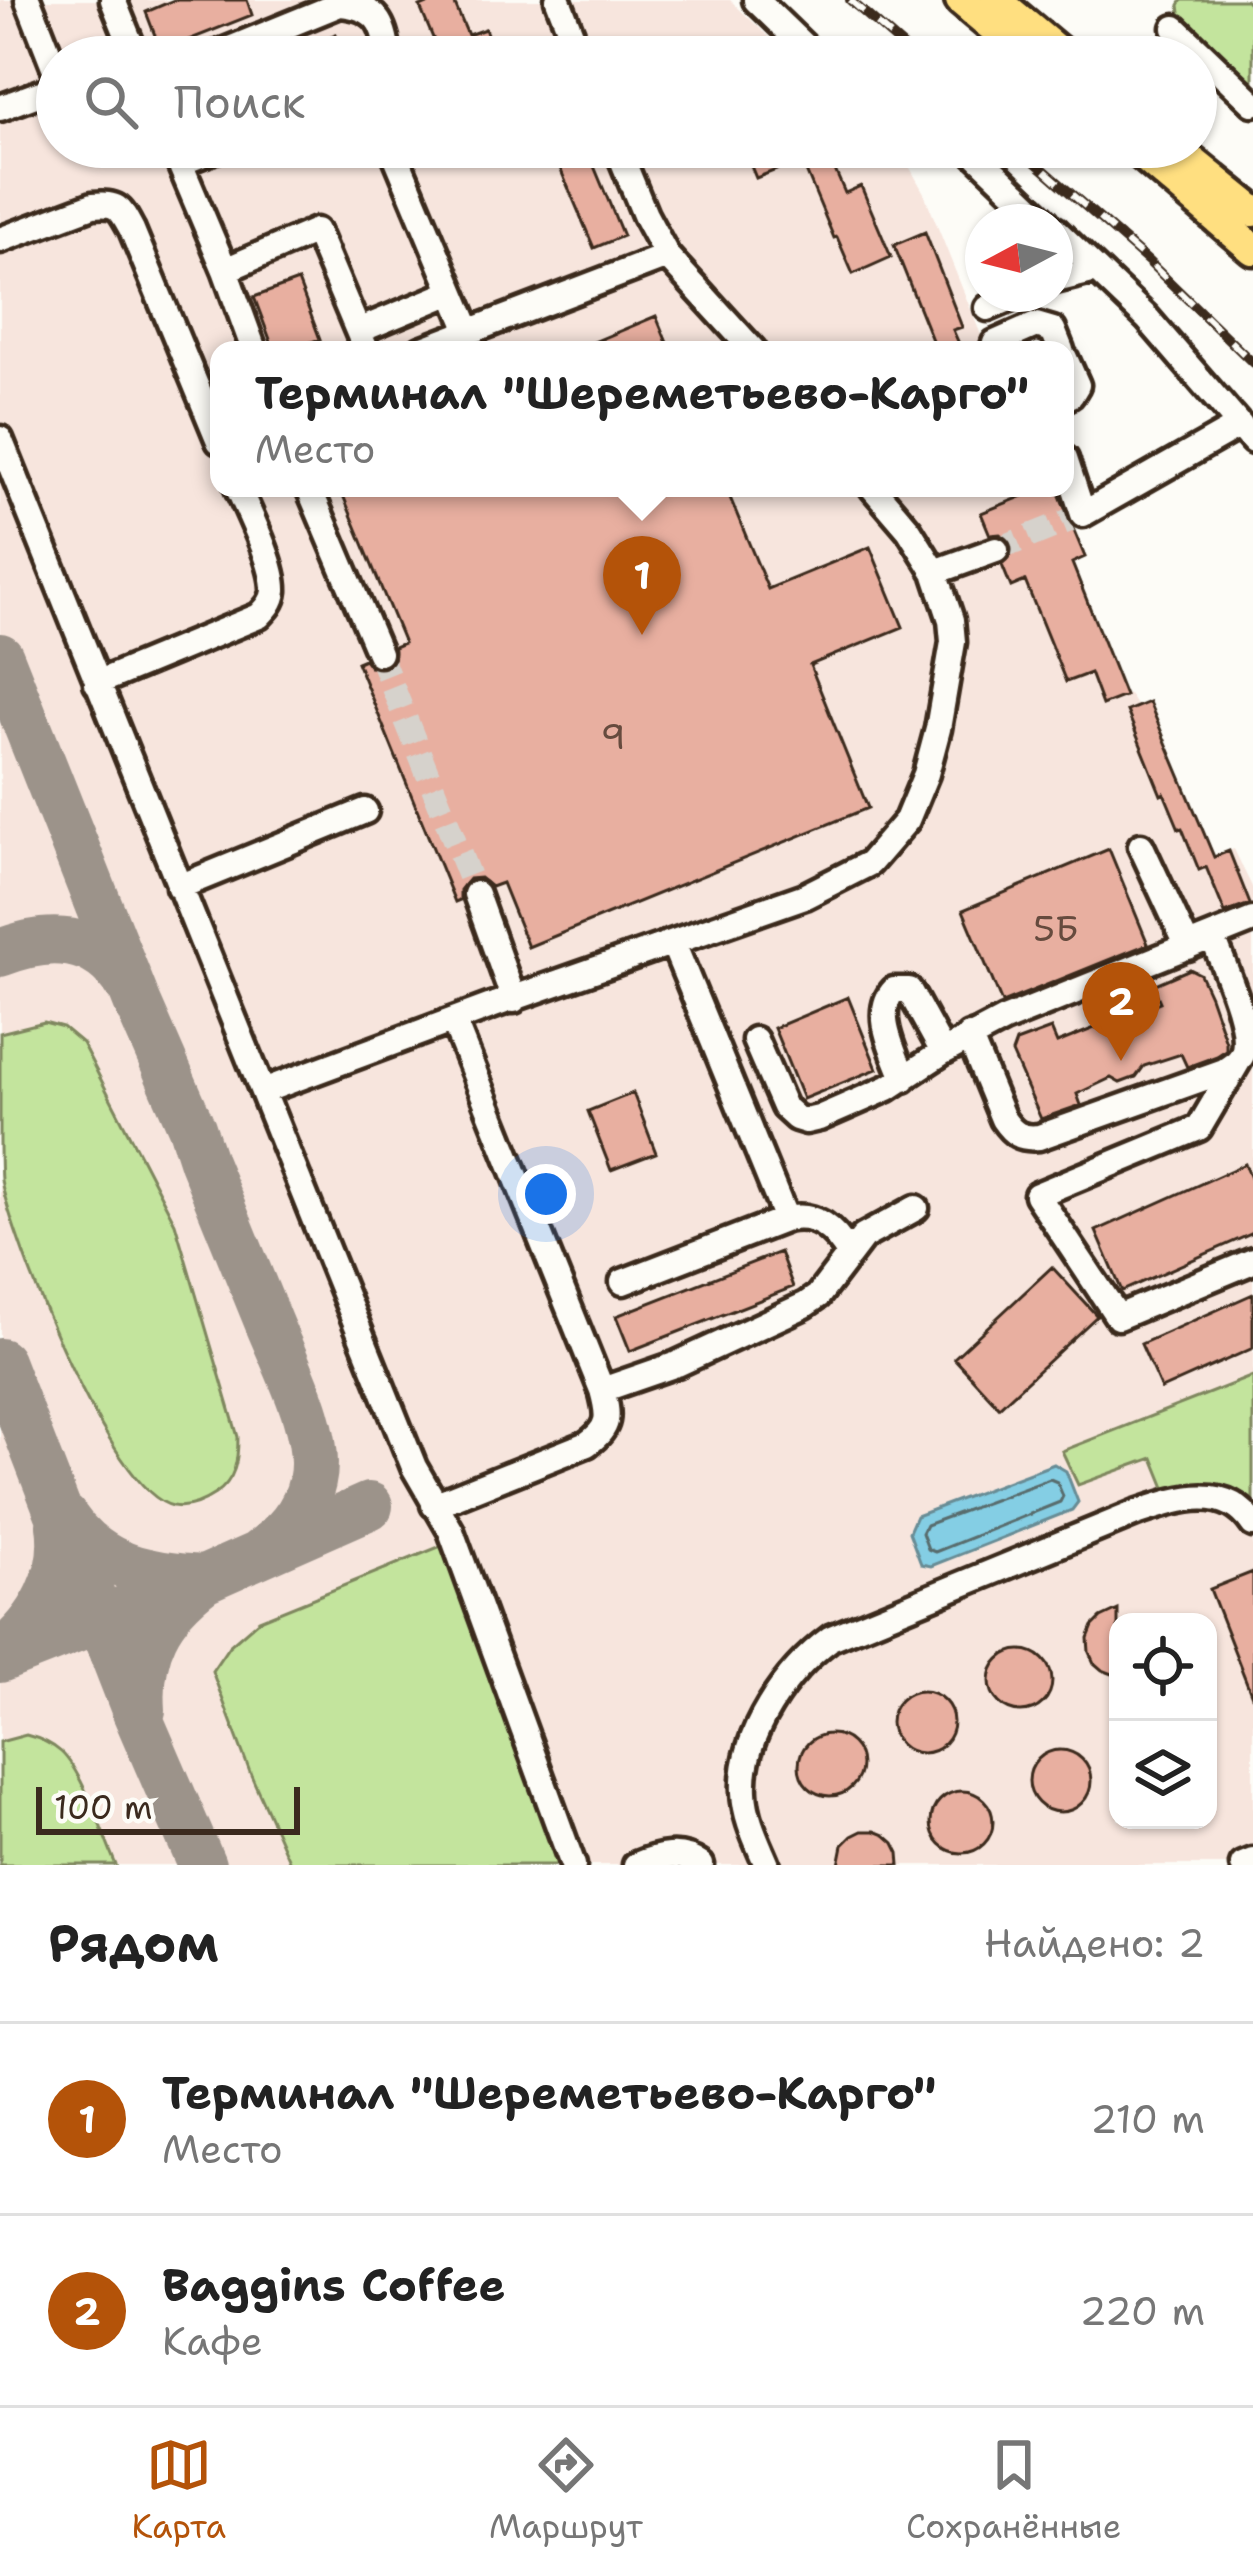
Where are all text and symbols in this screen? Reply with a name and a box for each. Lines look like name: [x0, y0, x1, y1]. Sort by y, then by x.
search box: [36, 36, 1217, 168]
icon: search: [78, 69, 144, 135]
text: Поиск: [174, 72, 305, 132]
north arrow: [965, 204, 1073, 312]
popup: [210, 341, 1074, 497]
text: Терминал "Шереметьево-Карго": [255, 363, 1029, 423]
text: Место: [255, 423, 375, 475]
pin: 1: [603, 536, 681, 635]
house number: 9: [600, 712, 626, 761]
house number: 5Б: [1033, 904, 1079, 953]
pin: 2: [1082, 962, 1160, 1061]
your location: [516, 1164, 576, 1224]
map controls: [1109, 1613, 1217, 1829]
button: locate: [1109, 1613, 1217, 1721]
button: layers: [1109, 1721, 1217, 1829]
scale bar: [36, 1781, 300, 1834]
text: 100 m: [54, 1785, 153, 1830]
text: Рядом: [48, 1909, 219, 1977]
text: Найдено: 2: [984, 1917, 1205, 1969]
text: Терминал "Шереметьево-Карго": [162, 2063, 937, 2123]
text: 1: [78, 2093, 96, 2145]
text: 210 m: [1090, 2093, 1205, 2145]
text: Место: [162, 2123, 283, 2175]
text: Baggins Coffee: [162, 2255, 505, 2315]
text: 2: [73, 2285, 101, 2337]
text: 220 m: [1079, 2285, 1205, 2337]
text: Кафе: [162, 2315, 263, 2367]
tab: Карта: [132, 2432, 226, 2549]
tab: Маршрут: [489, 2432, 643, 2549]
tab: Сохранённые: [906, 2432, 1121, 2549]

